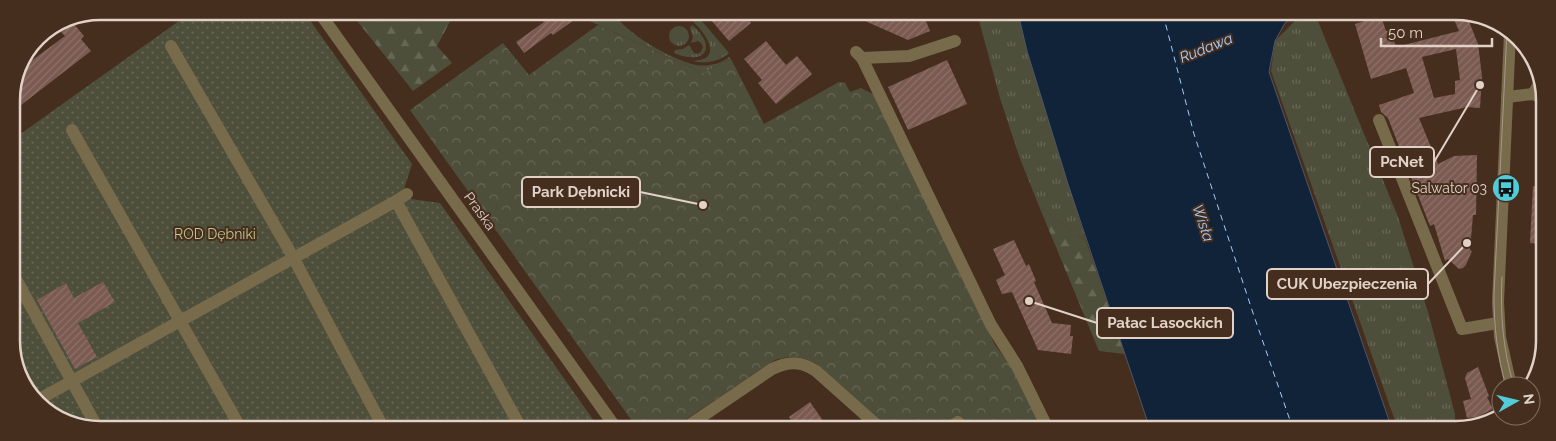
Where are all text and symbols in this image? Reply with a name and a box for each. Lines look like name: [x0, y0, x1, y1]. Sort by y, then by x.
scale bar: [1381, 15, 1492, 47]
text: 50 m: [1388, 24, 1423, 42]
water label: Rudawa: [1177, 29, 1235, 67]
callout: PcNet: [1370, 147, 1434, 177]
text: PcNet: [1380, 153, 1424, 171]
bus stop icon: Salwator 03: [1491, 173, 1521, 203]
callout: Park Dębnicki: [522, 177, 640, 207]
place label: Salwator 03: [1411, 180, 1487, 196]
text: Park Dębnicki: [532, 183, 630, 201]
street label: Praska: [461, 189, 499, 233]
water label: Wisła: [1188, 202, 1218, 244]
park label: ROD Dębniki: [174, 226, 256, 242]
callout: CUK Ubezpieczenia: [1267, 269, 1428, 299]
text: CUK Ubezpieczenia: [1277, 275, 1418, 293]
callout: Pałac Lasockich: [1097, 308, 1233, 338]
text: Pałac Lasockich: [1107, 314, 1223, 332]
north arrow: [1491, 376, 1541, 426]
text: N: [1520, 393, 1538, 406]

